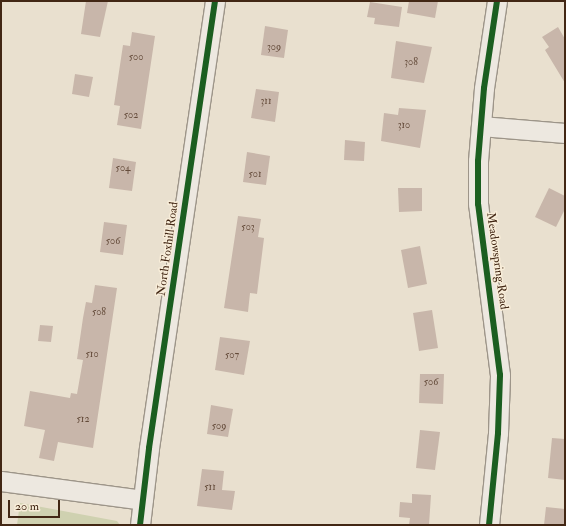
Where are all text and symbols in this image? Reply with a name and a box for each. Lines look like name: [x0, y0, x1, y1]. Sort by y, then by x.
house number: 309: [267, 42, 281, 54]
house number: 500: [129, 52, 143, 64]
house number: 308: [404, 57, 418, 69]
house number: 311: [261, 96, 271, 108]
house number: 502: [124, 110, 138, 122]
house number: 310: [398, 120, 410, 132]
house number: 504: [116, 163, 130, 175]
house number: 501: [249, 169, 261, 181]
street label: North Foxhill Road: [154, 201, 182, 297]
street label: Meadowspring Road: [483, 212, 511, 310]
house number: 503: [241, 222, 255, 234]
house number: 506: [106, 236, 120, 248]
house number: 508: [92, 307, 106, 319]
house number: 510: [85, 349, 99, 361]
house number: 507: [225, 350, 239, 362]
house number: 506: [424, 377, 438, 389]
house number: 512: [76, 414, 90, 426]
house number: 509: [212, 421, 226, 433]
house number: 511: [204, 482, 216, 494]
scale bar: [10, 492, 62, 518]
text: 20 m: [15, 499, 39, 514]

